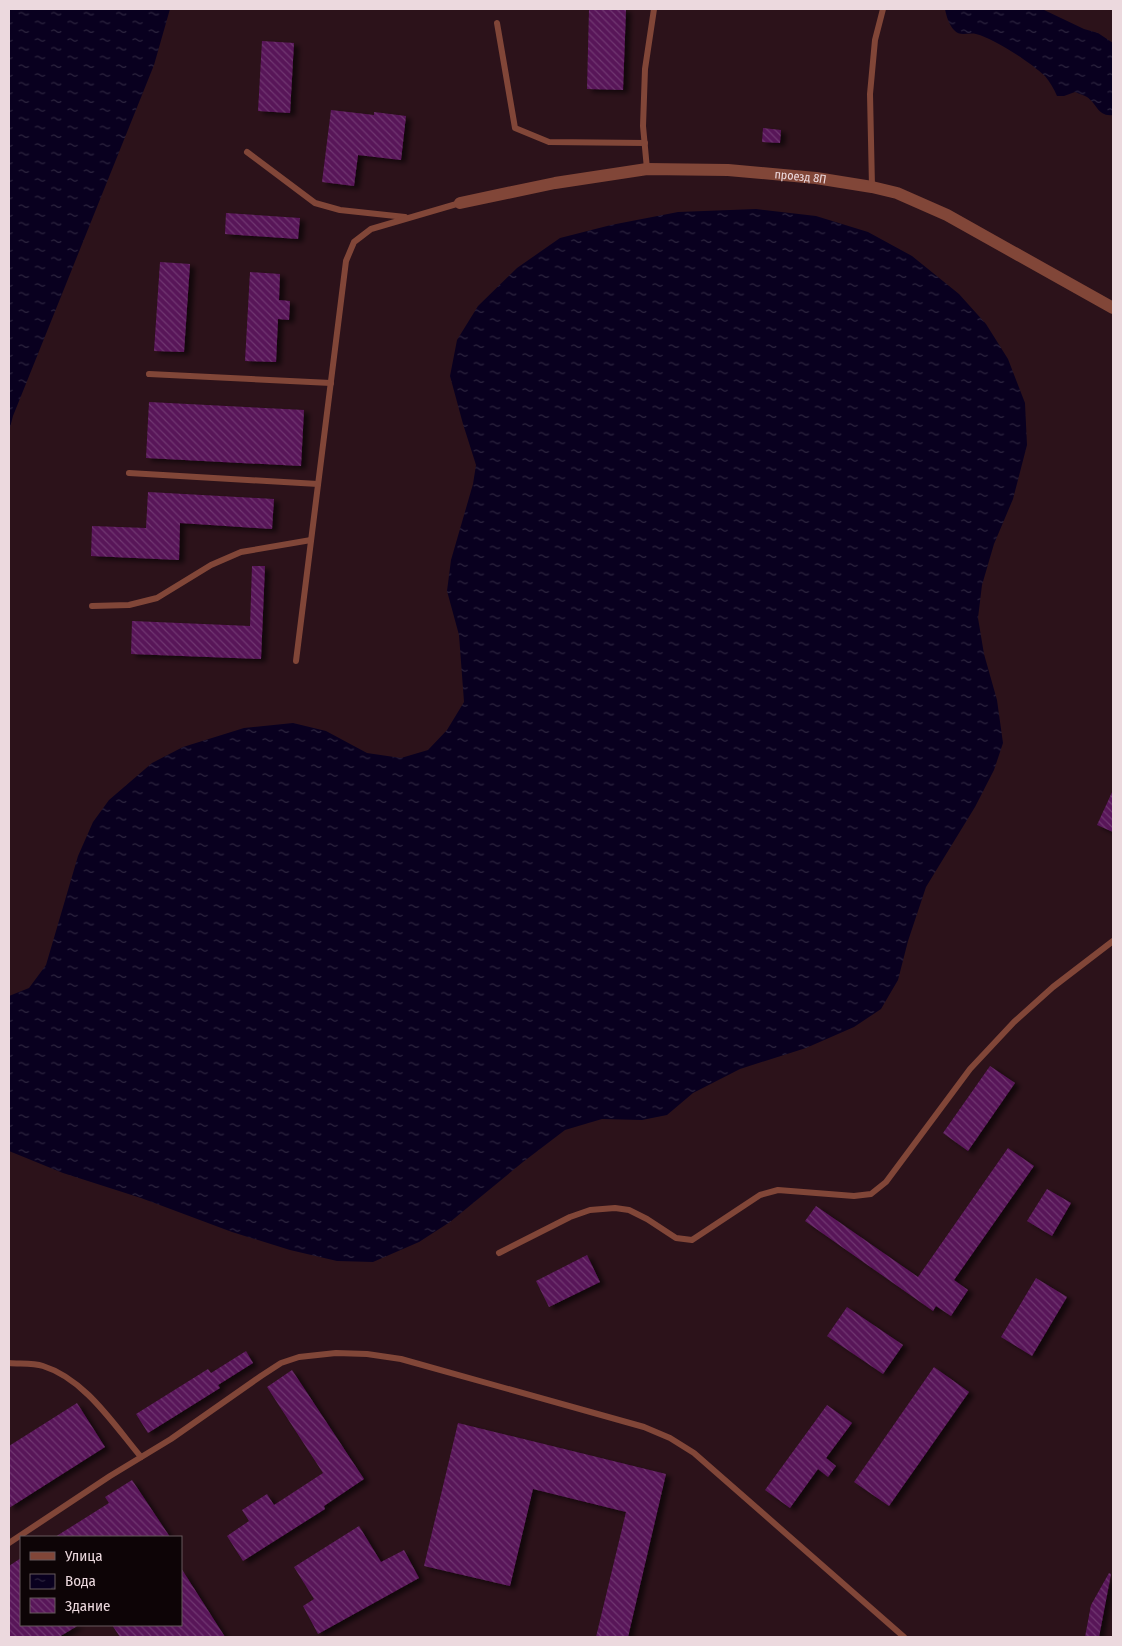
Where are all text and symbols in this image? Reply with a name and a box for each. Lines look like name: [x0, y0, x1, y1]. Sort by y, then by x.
street label: проезд 8П: [774, 167, 828, 187]
legend: [20, 1536, 182, 1626]
text: Улица: [64, 1547, 103, 1565]
text: Вода: [65, 1572, 96, 1590]
text: Здание: [65, 1597, 111, 1615]

